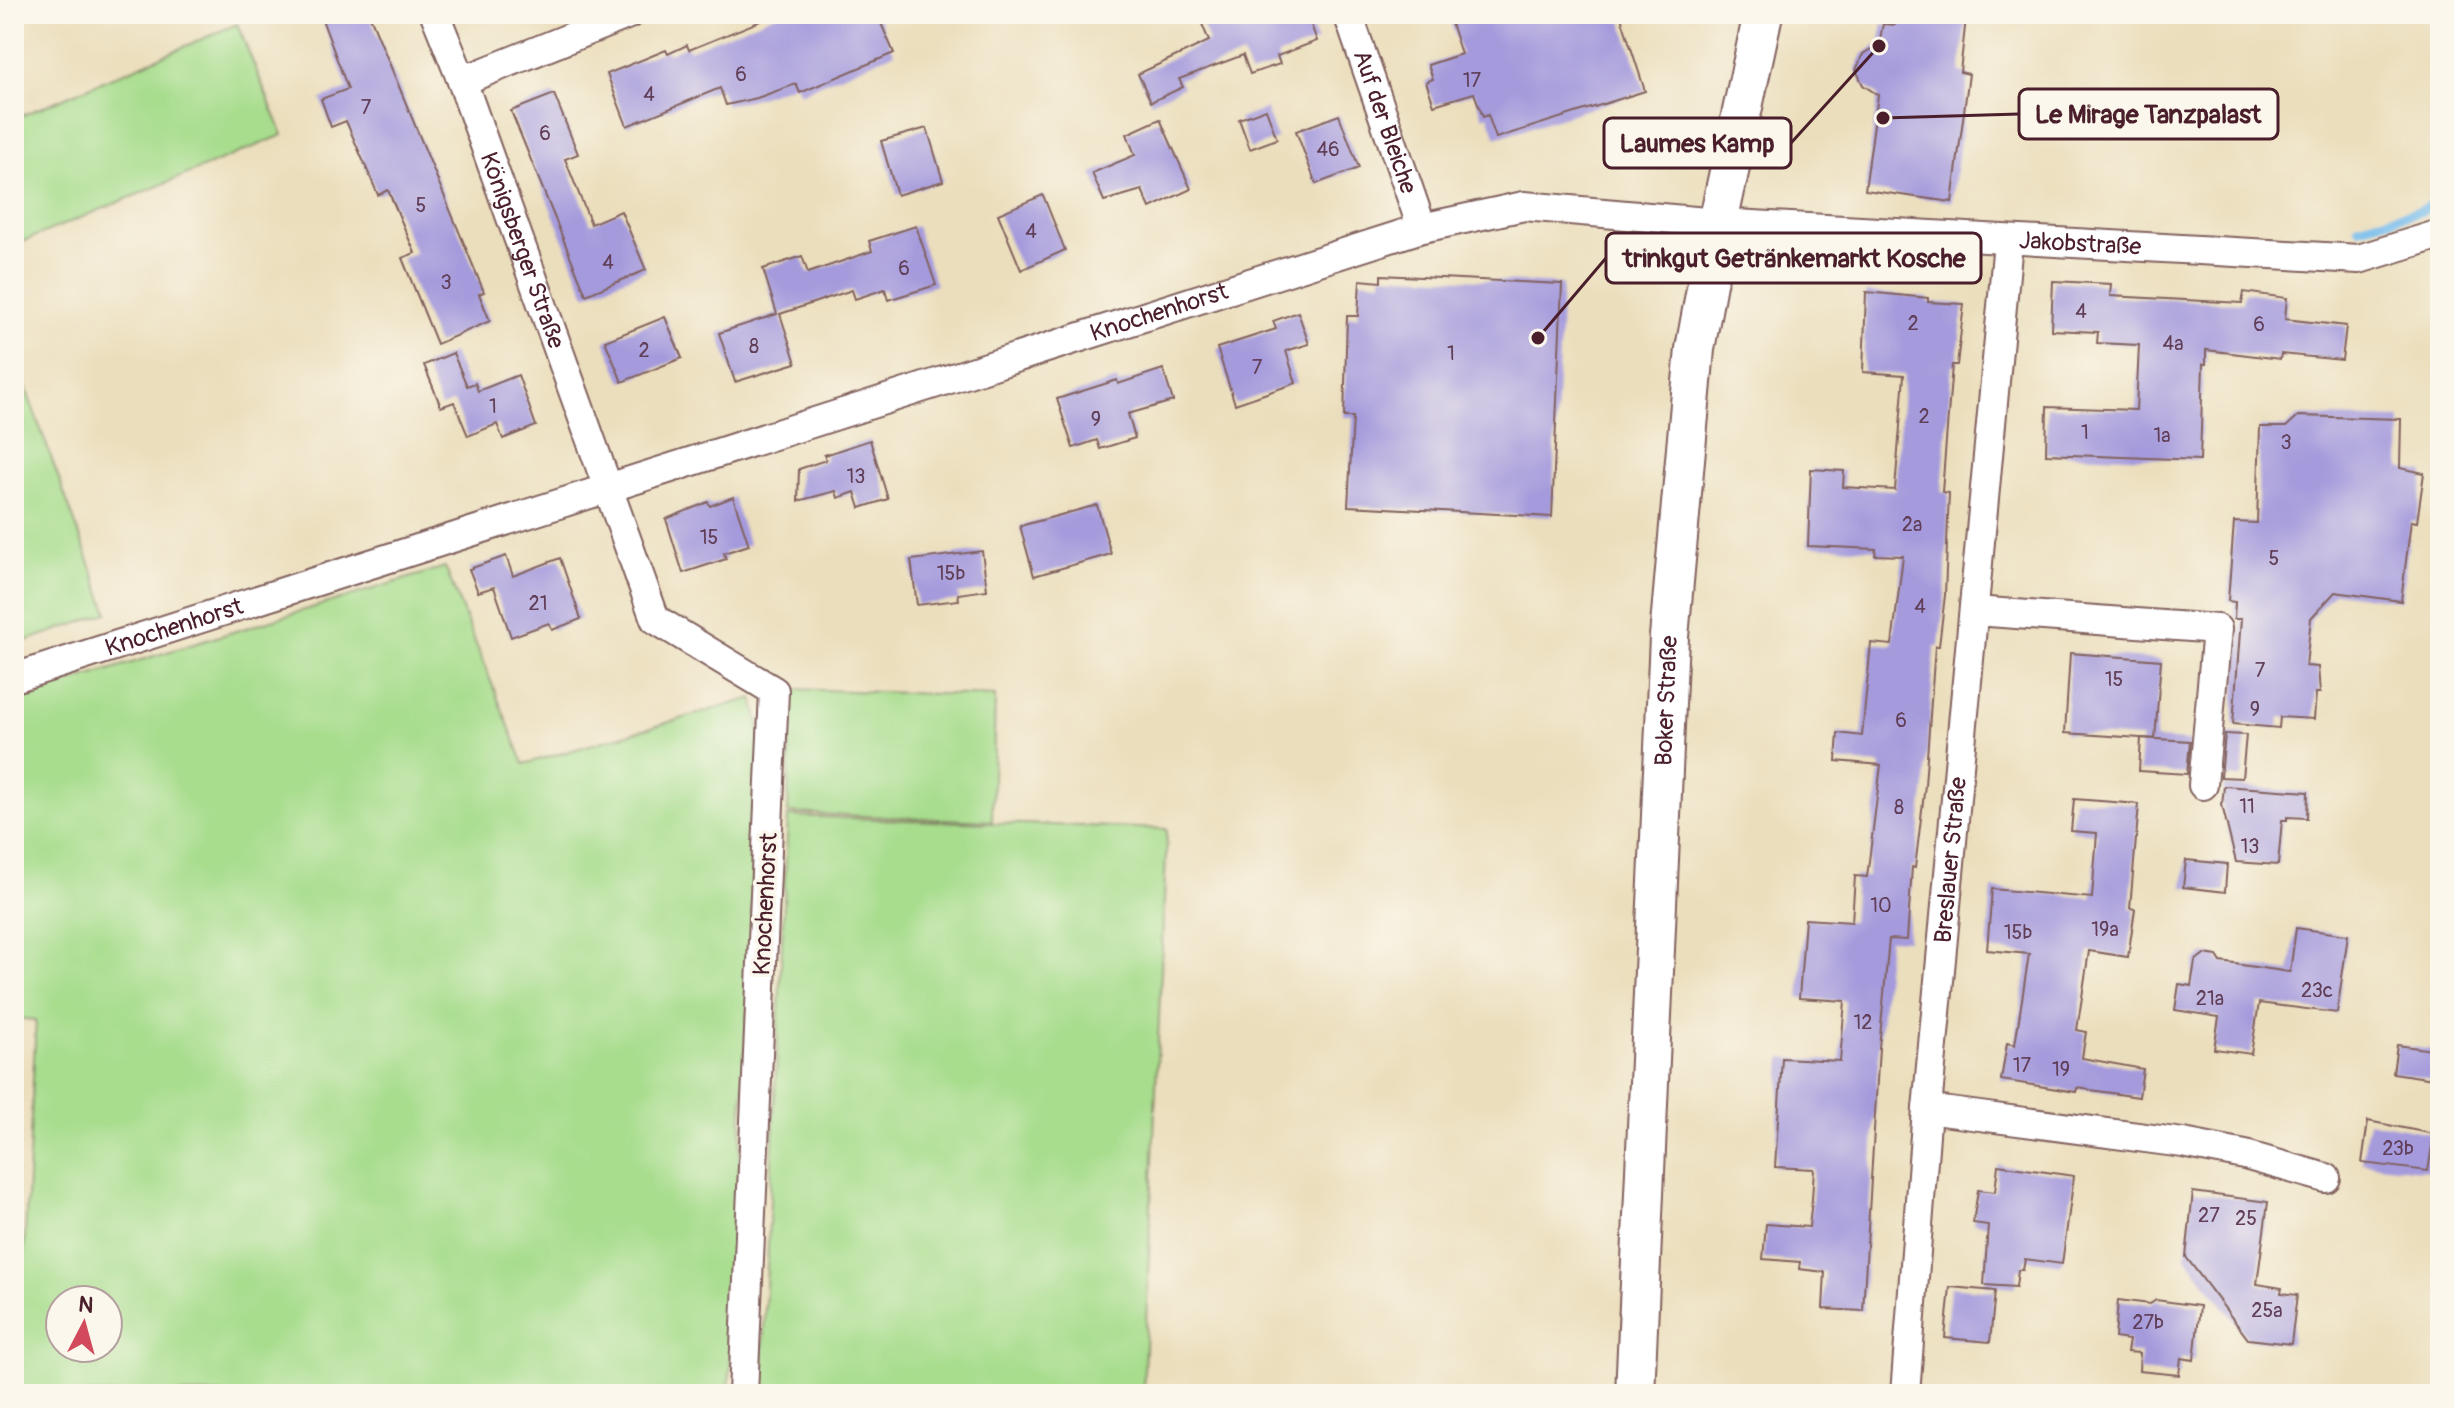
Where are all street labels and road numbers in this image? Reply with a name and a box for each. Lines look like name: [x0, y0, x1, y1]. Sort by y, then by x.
street label: Auf der Bleiche: [1347, 46, 1423, 198]
street label: Königsberger Straße: [474, 148, 571, 353]
street label: Jakobstraße: [2018, 226, 2142, 262]
street label: Knochenhorst: [1087, 277, 1232, 348]
street label: Knochenhorst: [102, 592, 247, 663]
street label: Boker Straße: [1649, 635, 1684, 767]
street label: Breslauer Straße: [1929, 775, 1973, 944]
street label: Knochenhorst: [747, 832, 784, 976]

